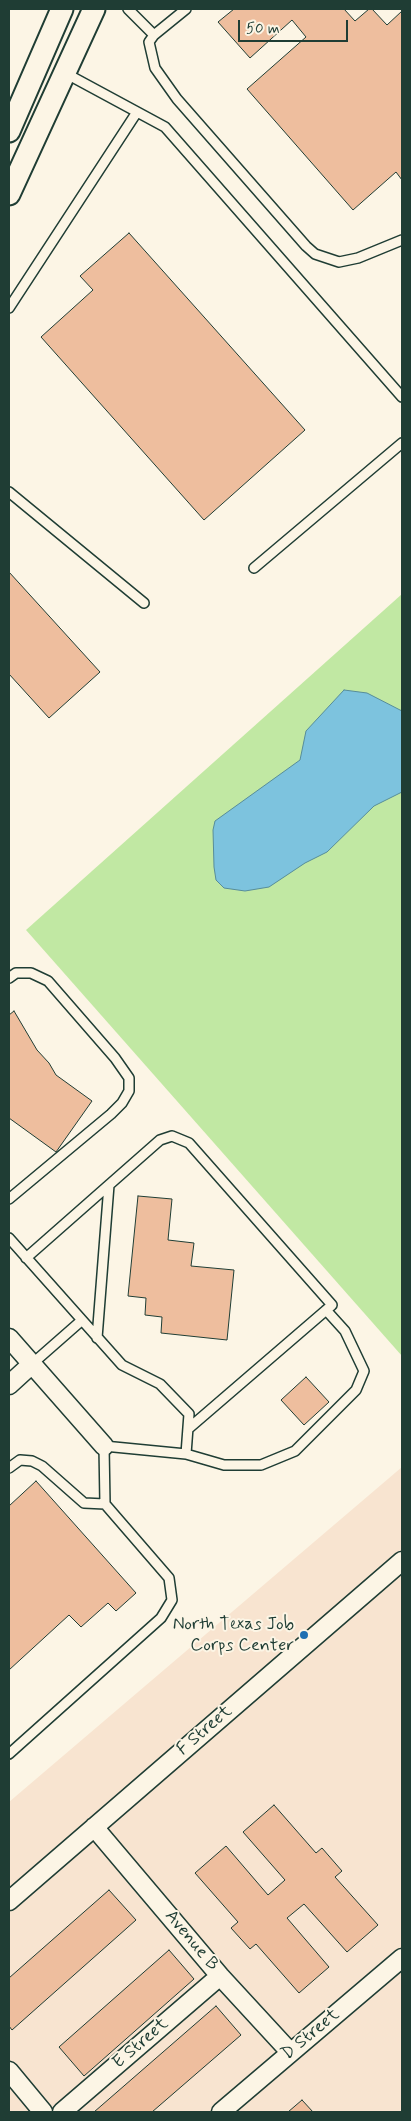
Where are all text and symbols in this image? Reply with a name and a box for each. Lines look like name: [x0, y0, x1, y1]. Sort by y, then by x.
scale bar: [241, 10, 351, 42]
text: 50 m: [246, 19, 280, 39]
place label: North Texas Job Corps Center: [173, 1614, 294, 1656]
marker: North Texas Job Corps Center: [298, 1629, 310, 1641]
street label: F Street: [173, 1701, 237, 1761]
street label: Avenue B: [159, 1906, 223, 1976]
street label: D Street: [278, 2005, 344, 2065]
street label: E Street: [109, 2014, 173, 2074]

